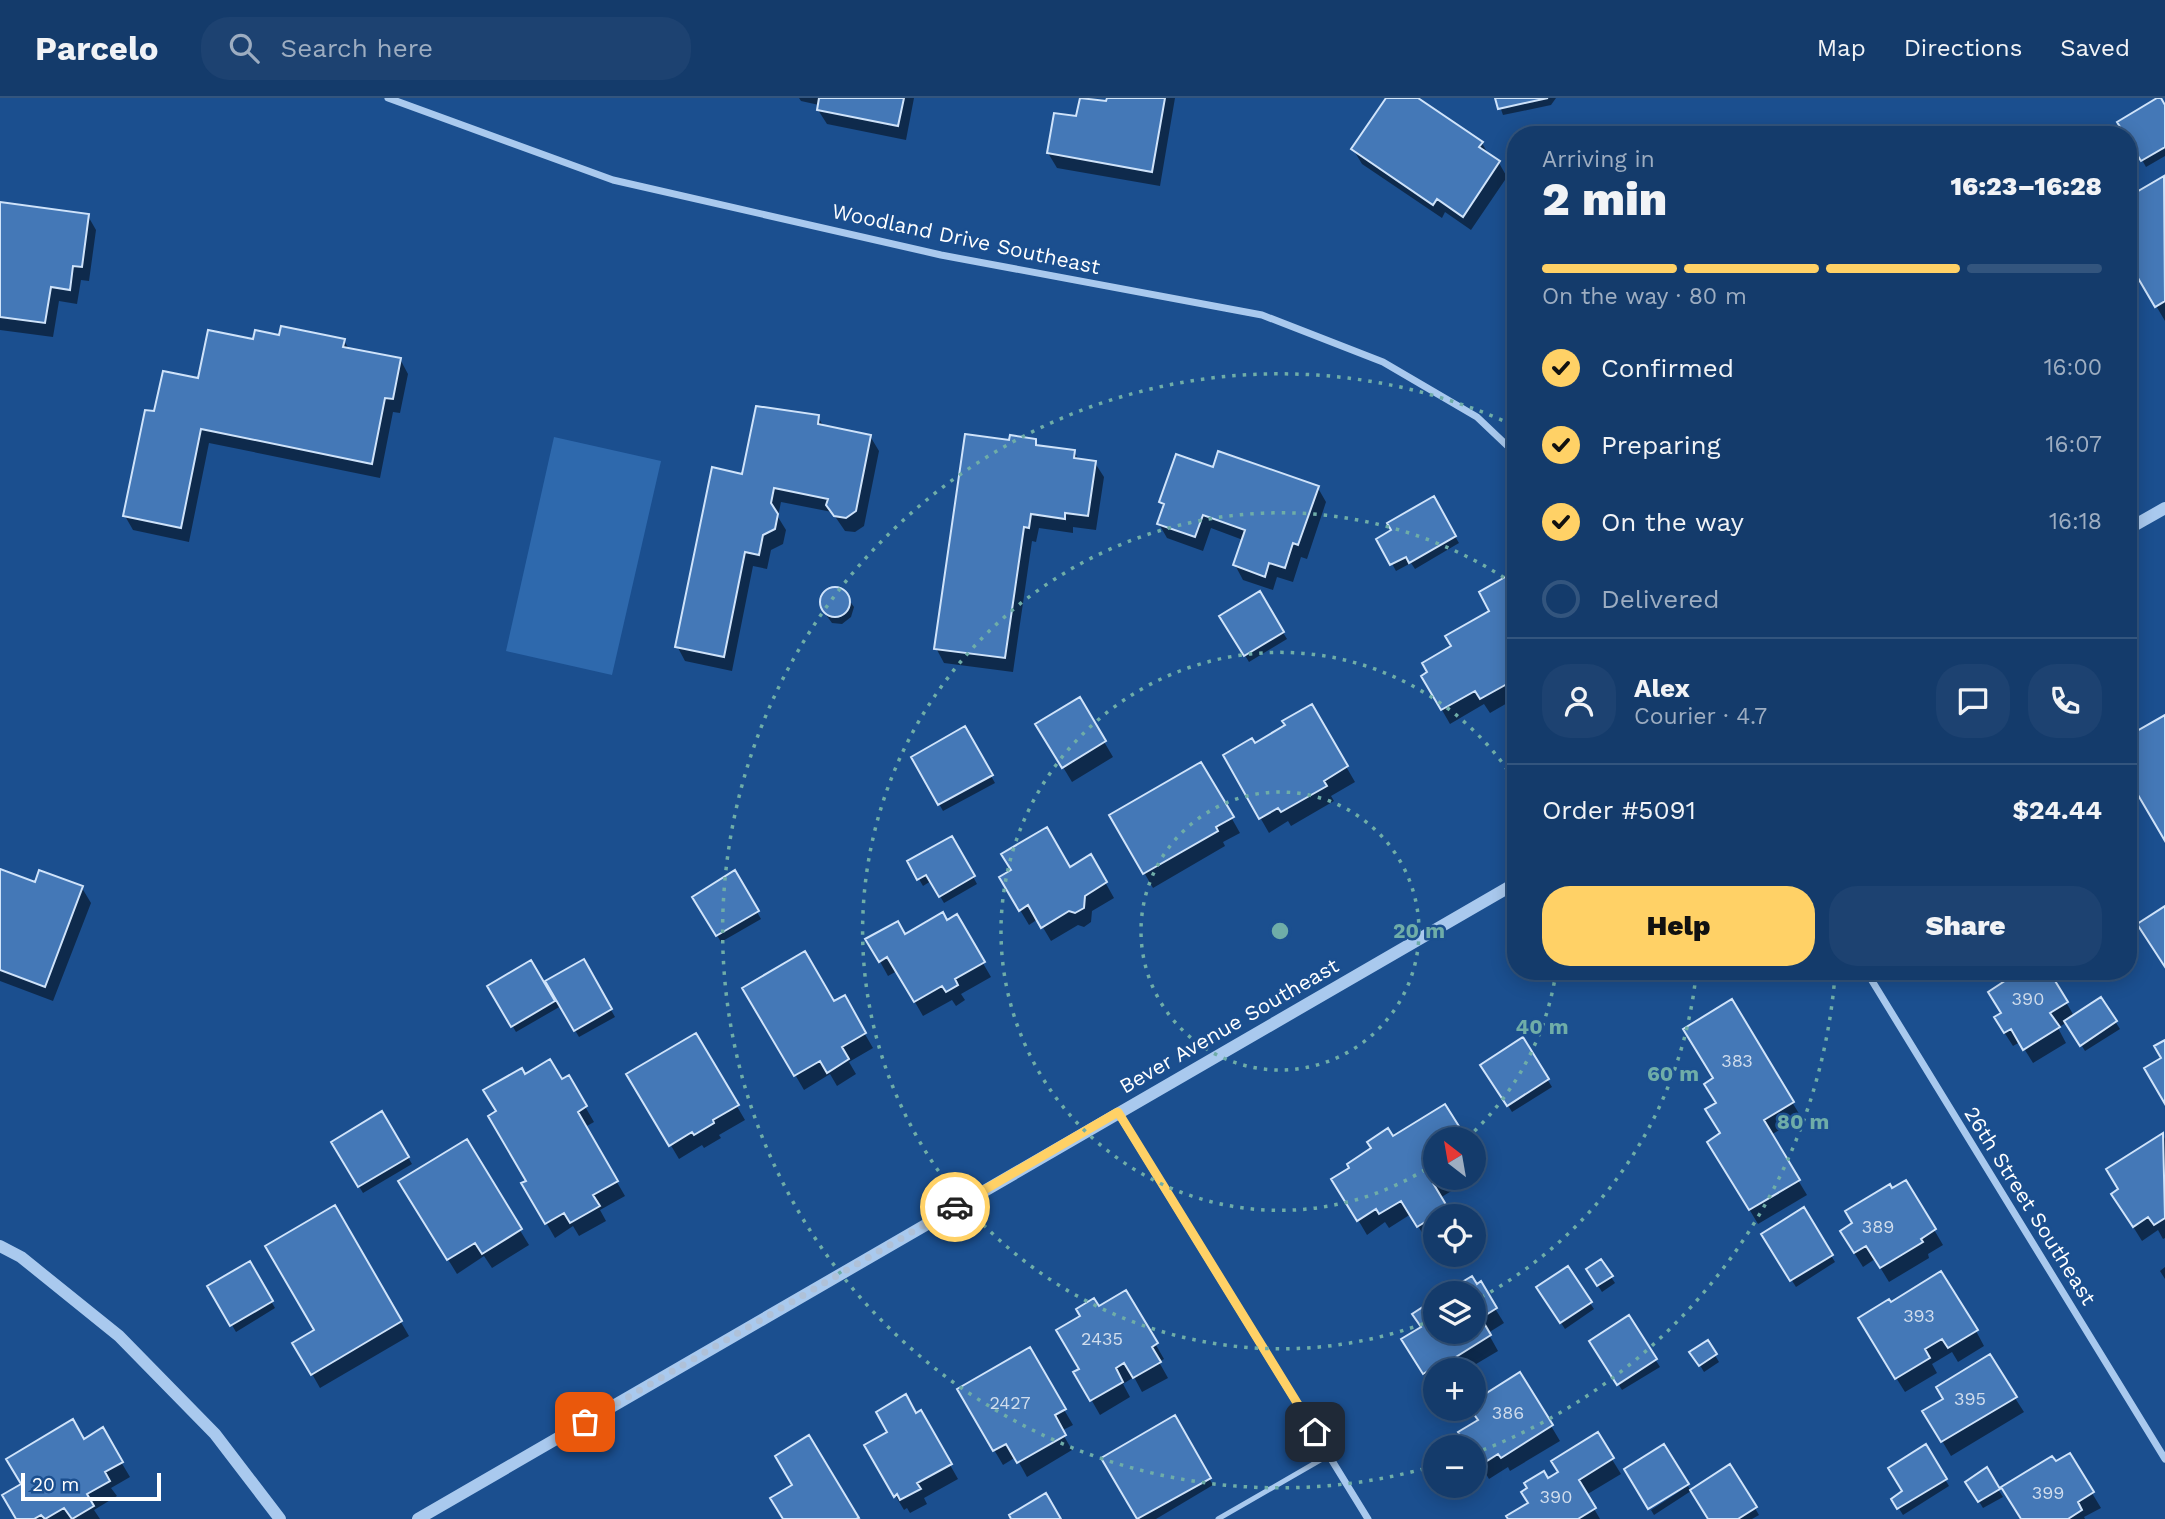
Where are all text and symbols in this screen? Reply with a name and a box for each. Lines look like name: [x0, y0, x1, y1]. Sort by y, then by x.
search box: [201, 17, 691, 80]
text: Parcelo: [35, 29, 159, 68]
icon: search: [225, 29, 263, 67]
text: Search here: [281, 33, 433, 63]
text: Map: [1817, 34, 1866, 62]
text: Directions: [1904, 34, 2022, 62]
text: Saved: [2060, 34, 2130, 62]
text: Arriving in: [1542, 146, 1655, 173]
text: 16:23–16:28: [1950, 171, 2102, 201]
text: 2 min: [1542, 172, 1667, 226]
street label: Woodland Drive Southeast: [830, 198, 1103, 279]
text: On the way · 80 m: [1542, 283, 1747, 310]
icon: check: [1542, 349, 1580, 387]
text: Confirmed: [1601, 353, 1734, 383]
text: 16:00: [2044, 354, 2102, 381]
icon: check: [1542, 426, 1580, 464]
text: Preparing: [1601, 430, 1721, 460]
text: 16:07: [2045, 431, 2102, 458]
icon: check: [1542, 503, 1580, 541]
text: On the way: [1601, 507, 1744, 537]
text: 16:18: [2049, 508, 2102, 535]
text: Delivered: [1601, 584, 1720, 614]
button: person: [1542, 664, 1616, 738]
button: chat: [1936, 664, 2010, 738]
button: phone: [2028, 664, 2102, 738]
text: Alex: [1634, 673, 1690, 703]
text: Courier · 4.7: [1634, 703, 1767, 730]
text: Order #5091: [1542, 795, 1696, 825]
text: $24.44: [2012, 795, 2102, 825]
button: Help: [1542, 886, 1815, 966]
button: Share: [1829, 886, 2102, 966]
text: 20 m: [1393, 918, 1445, 943]
centre of rings: [1268, 919, 1292, 943]
street label: Bever Avenue Southeast: [1115, 952, 1343, 1099]
house number: 390: [2012, 988, 2044, 1009]
text: 40 m: [1516, 1014, 1568, 1039]
house number: 383: [1721, 1050, 1753, 1071]
text: 60 m: [1647, 1061, 1699, 1086]
street label: 26th Street Southeast: [1959, 1102, 2102, 1310]
text: 80 m: [1777, 1109, 1829, 1134]
north arrow: [1423, 1127, 1486, 1190]
map controls: [1423, 1127, 1486, 1498]
courier: [920, 1172, 990, 1242]
icon: car: [936, 1188, 974, 1226]
button: locate: [1423, 1204, 1486, 1267]
house number: 389: [1862, 1216, 1894, 1237]
button: layers: [1423, 1281, 1486, 1344]
house number: 393: [1903, 1305, 1935, 1326]
house number: 2435: [1081, 1328, 1123, 1349]
button: +: [1423, 1358, 1486, 1421]
house number: 395: [1954, 1388, 1986, 1409]
pin: [555, 1392, 615, 1452]
house number: 2427: [989, 1392, 1031, 1413]
pin: [1285, 1402, 1345, 1462]
house number: 386: [1492, 1402, 1524, 1423]
icon: bag: [566, 1403, 604, 1441]
icon: home: [1296, 1413, 1334, 1451]
button: −: [1423, 1435, 1486, 1498]
scale bar: [21, 1470, 161, 1502]
text: 20 m: [32, 1473, 79, 1496]
house number: 399: [2032, 1482, 2064, 1503]
house number: 390: [1540, 1486, 1572, 1507]

